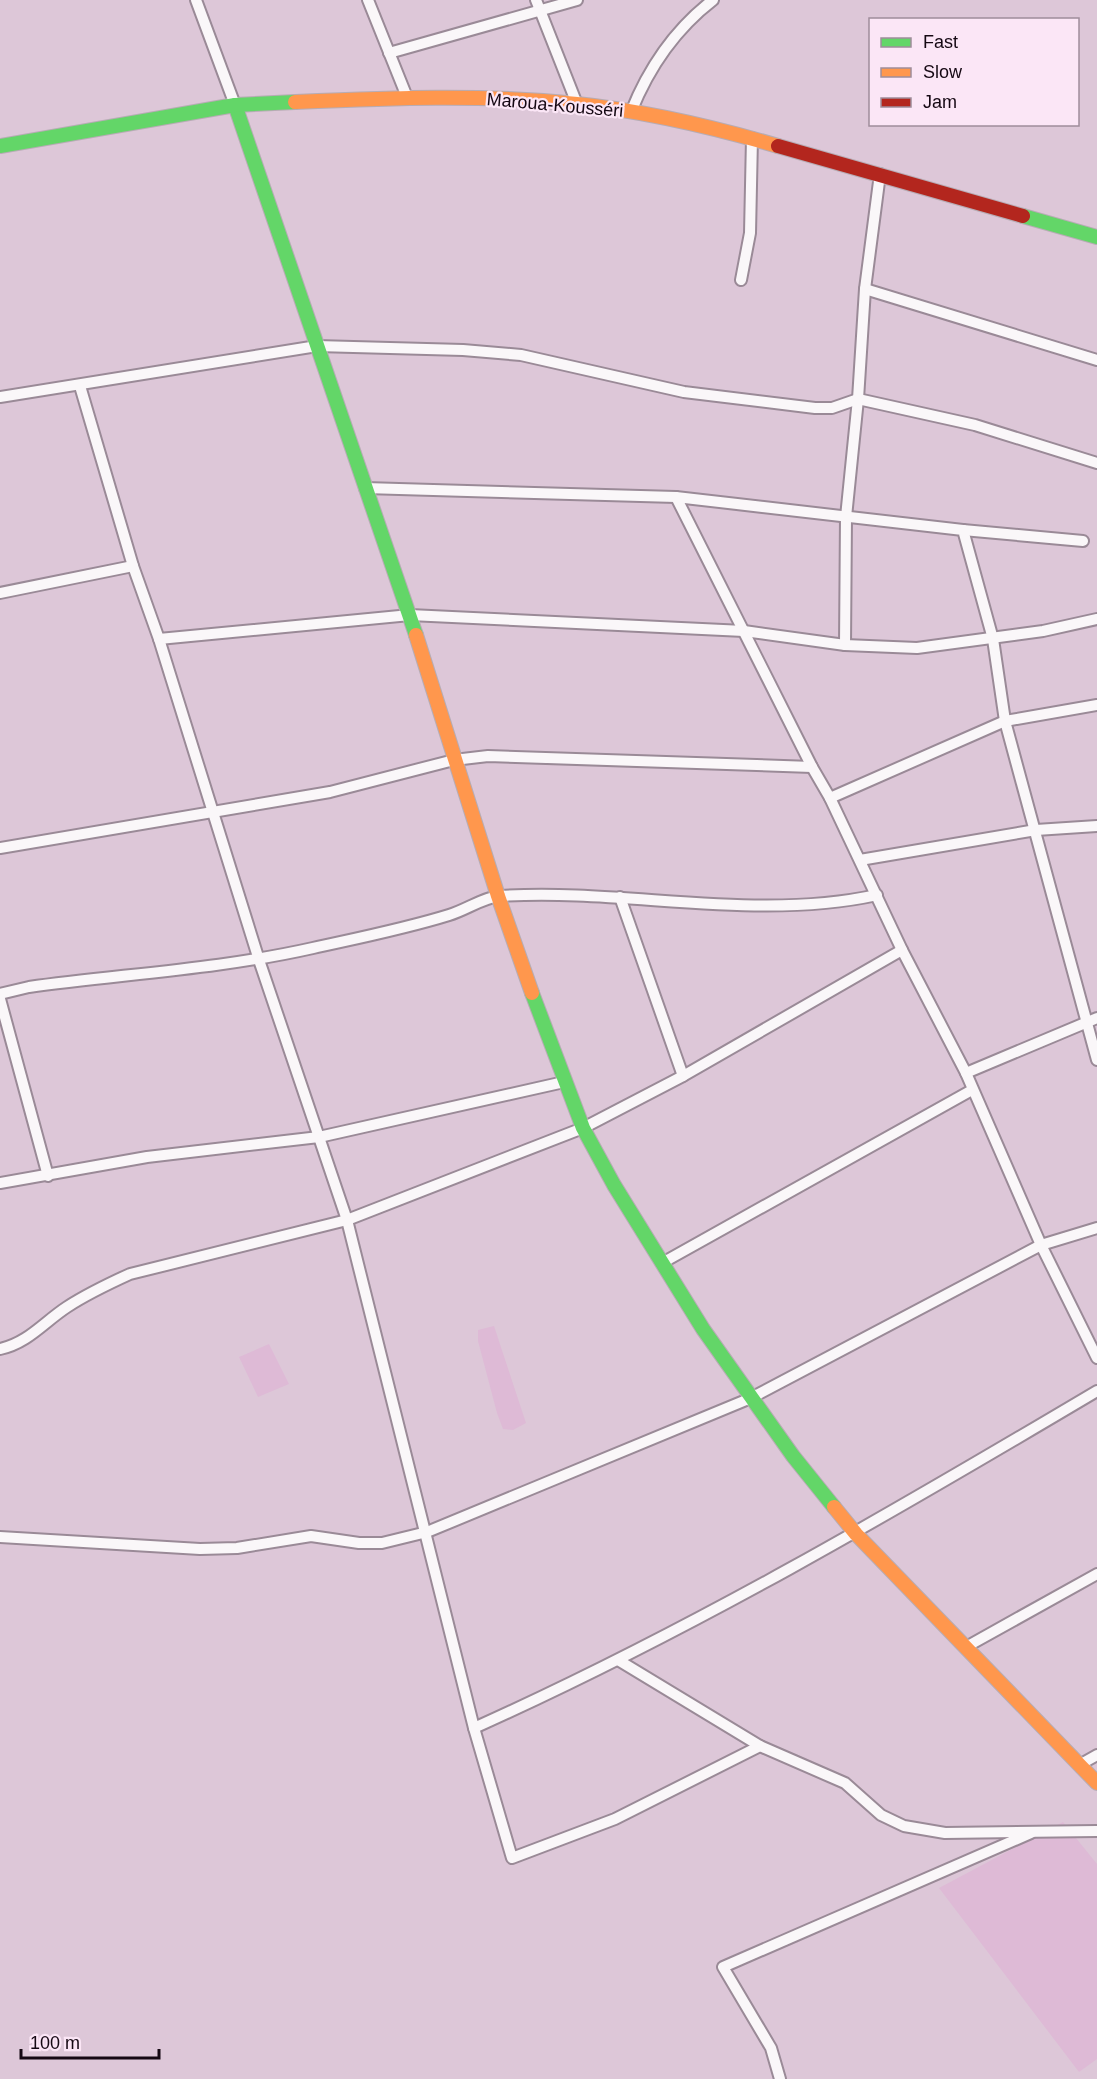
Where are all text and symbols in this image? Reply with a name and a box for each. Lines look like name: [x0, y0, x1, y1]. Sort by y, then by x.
legend: [869, 18, 1079, 126]
text: Fast: [923, 32, 958, 52]
text: Slow: [923, 62, 963, 82]
street label: Maroua-Kousséri: [486, 89, 624, 121]
text: Jam: [923, 92, 957, 112]
scale bar: [21, 2022, 159, 2060]
text: 100 m: [30, 2033, 80, 2053]

